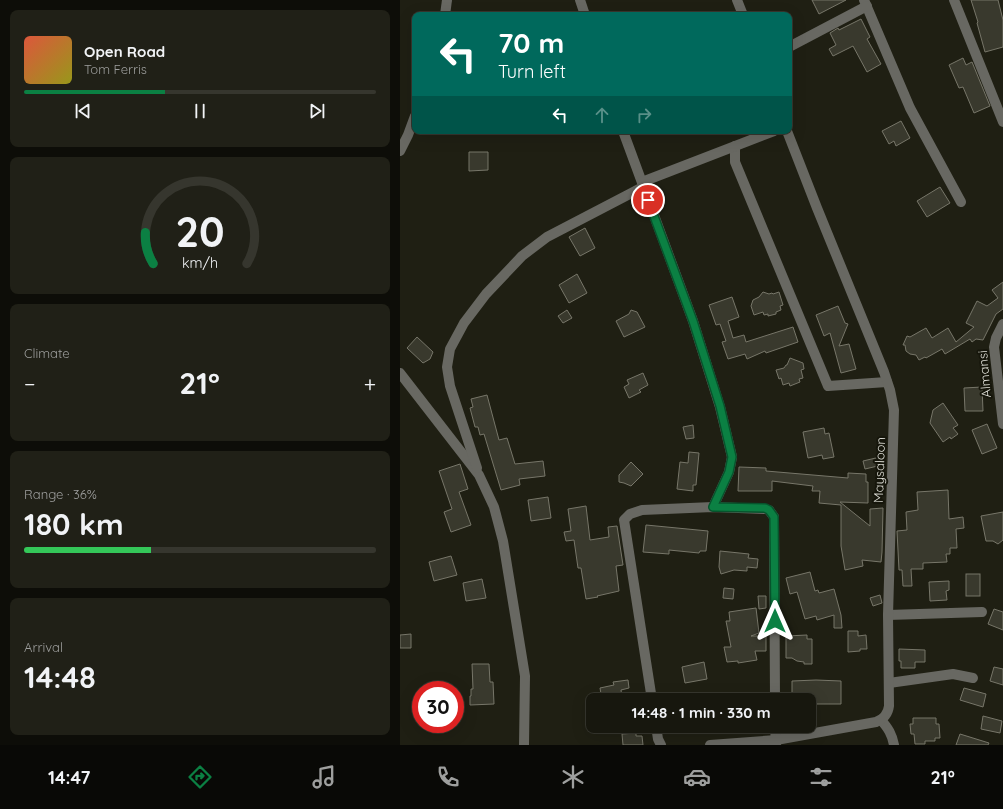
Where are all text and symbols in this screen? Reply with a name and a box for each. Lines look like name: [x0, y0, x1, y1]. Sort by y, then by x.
text: 70 m: [498, 25, 564, 60]
icon: left: [432, 28, 484, 80]
text: Open Road: [84, 42, 165, 61]
text: Turn left: [498, 60, 566, 83]
text: Tom Ferris: [84, 61, 147, 77]
icon: previous: [72, 100, 94, 122]
icon: pause: [189, 100, 211, 122]
icon: next: [306, 100, 328, 122]
icon: left: [549, 104, 571, 126]
icon: ahead: [591, 104, 613, 126]
icon: right: [633, 104, 655, 126]
pin: [631, 183, 665, 217]
icon: arrive: [637, 189, 659, 211]
text: 20: [175, 204, 225, 256]
text: km/h: [182, 253, 218, 271]
text: Climate: [24, 345, 70, 361]
street label: Almansi: [974, 350, 994, 398]
text: 21°: [179, 364, 220, 402]
text: −: [24, 370, 35, 398]
text: +: [364, 370, 376, 398]
street label: Maysaloon: [870, 437, 888, 503]
text: Range · 36%: [24, 486, 97, 502]
text: 180 km: [24, 505, 124, 543]
position arrow: [754, 600, 796, 642]
text: Arrival: [24, 639, 63, 655]
text: 14:48: [24, 658, 96, 696]
speed limit sign: 30: [412, 681, 464, 733]
text: 14:48 · 1 min · 330 m: [632, 703, 770, 722]
icon: directions: [186, 763, 214, 791]
icon: music: [310, 763, 338, 791]
icon: phone: [434, 763, 462, 791]
icon: climate: [559, 763, 587, 791]
icon: car: [683, 763, 711, 791]
icon: filters: [807, 763, 835, 791]
text: 14:47: [48, 766, 90, 789]
text: 21°: [931, 766, 955, 789]

